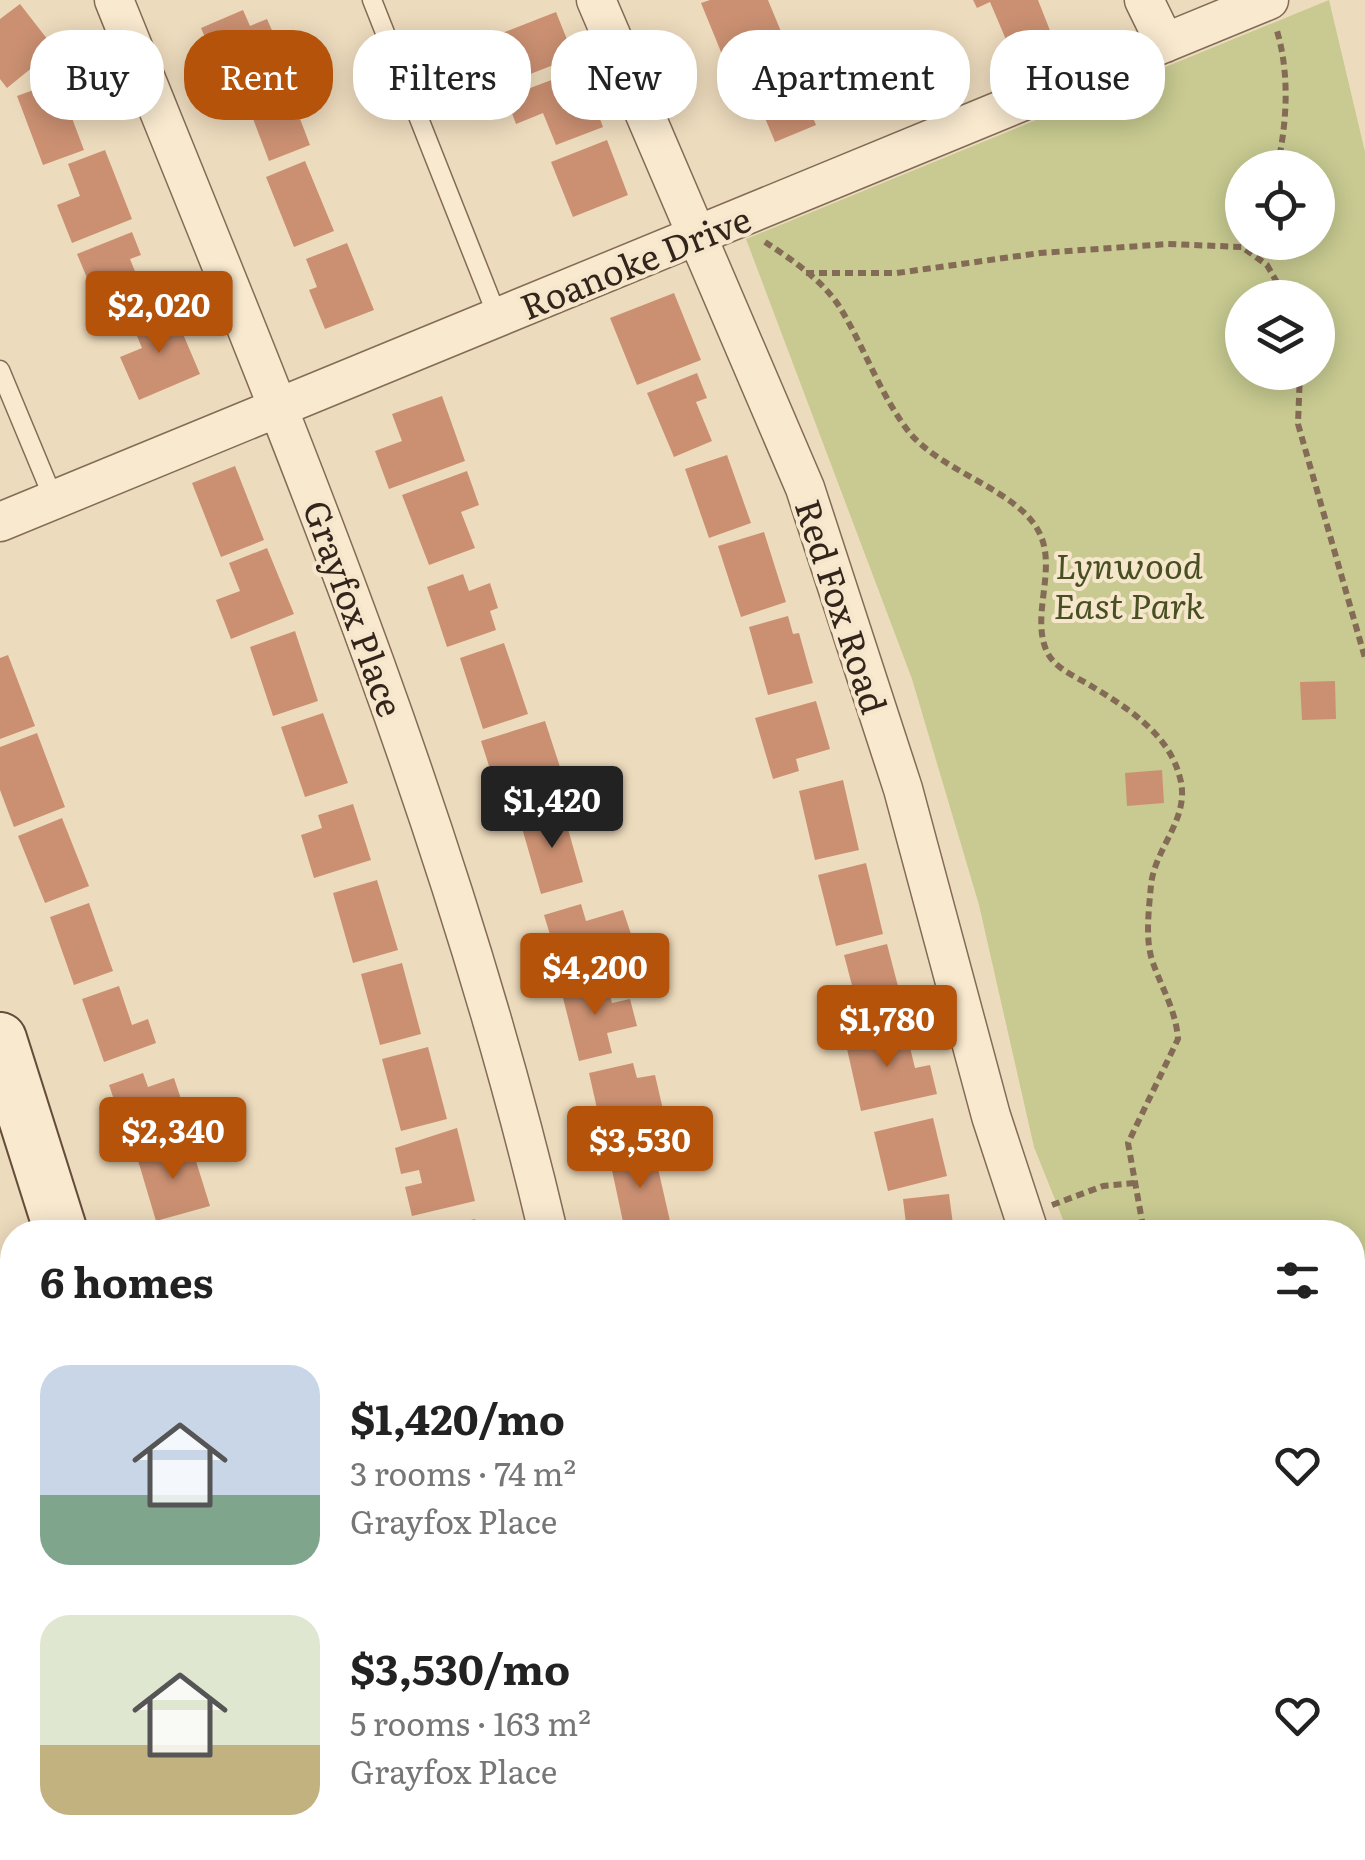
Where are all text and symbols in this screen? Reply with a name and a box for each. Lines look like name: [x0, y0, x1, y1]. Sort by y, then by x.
chip: Buy: [30, 30, 164, 120]
chip: Rent: [184, 30, 333, 120]
chip: Filters: [353, 30, 531, 120]
chip: New: [551, 30, 697, 120]
chip: Apartment: [717, 30, 970, 120]
chip: House: [990, 30, 1165, 120]
map controls: [1225, 150, 1335, 390]
button: locate: [1225, 150, 1335, 260]
street label: Roanoke Drive: [512, 191, 758, 331]
pin: $2,020: [78, 271, 240, 356]
text: $2,020: [108, 279, 210, 327]
button: layers: [1225, 280, 1335, 390]
street label: Red Fox Road: [784, 492, 902, 720]
street label: Grayfox Place: [292, 493, 418, 723]
park label: Lynwood East Park: [1054, 538, 1204, 630]
pin: $1,420: [471, 766, 633, 851]
text: $1,420: [503, 774, 601, 822]
pin: $4,200: [514, 933, 676, 1018]
text: $4,200: [542, 941, 648, 989]
pin: $1,780: [806, 985, 968, 1070]
text: $1,780: [839, 993, 935, 1041]
pin: $2,340: [92, 1097, 254, 1182]
text: $2,340: [121, 1105, 225, 1153]
pin: $3,530: [559, 1106, 721, 1191]
text: $3,530: [589, 1114, 691, 1162]
text: 6 homes: [40, 1249, 214, 1311]
icon: filters: [1270, 1253, 1325, 1308]
text: $1,420/mo: [350, 1386, 565, 1448]
icon: home: [120, 1405, 240, 1525]
icon: heart: [1270, 1438, 1325, 1493]
text: 3 rooms · 74 m²: [350, 1448, 576, 1496]
text: Grayfox Place: [350, 1496, 557, 1544]
text: $3,530/mo: [350, 1636, 570, 1698]
icon: home: [120, 1655, 240, 1775]
icon: heart: [1270, 1688, 1325, 1743]
text: 5 rooms · 163 m²: [350, 1698, 591, 1746]
text: Grayfox Place: [350, 1746, 557, 1794]

